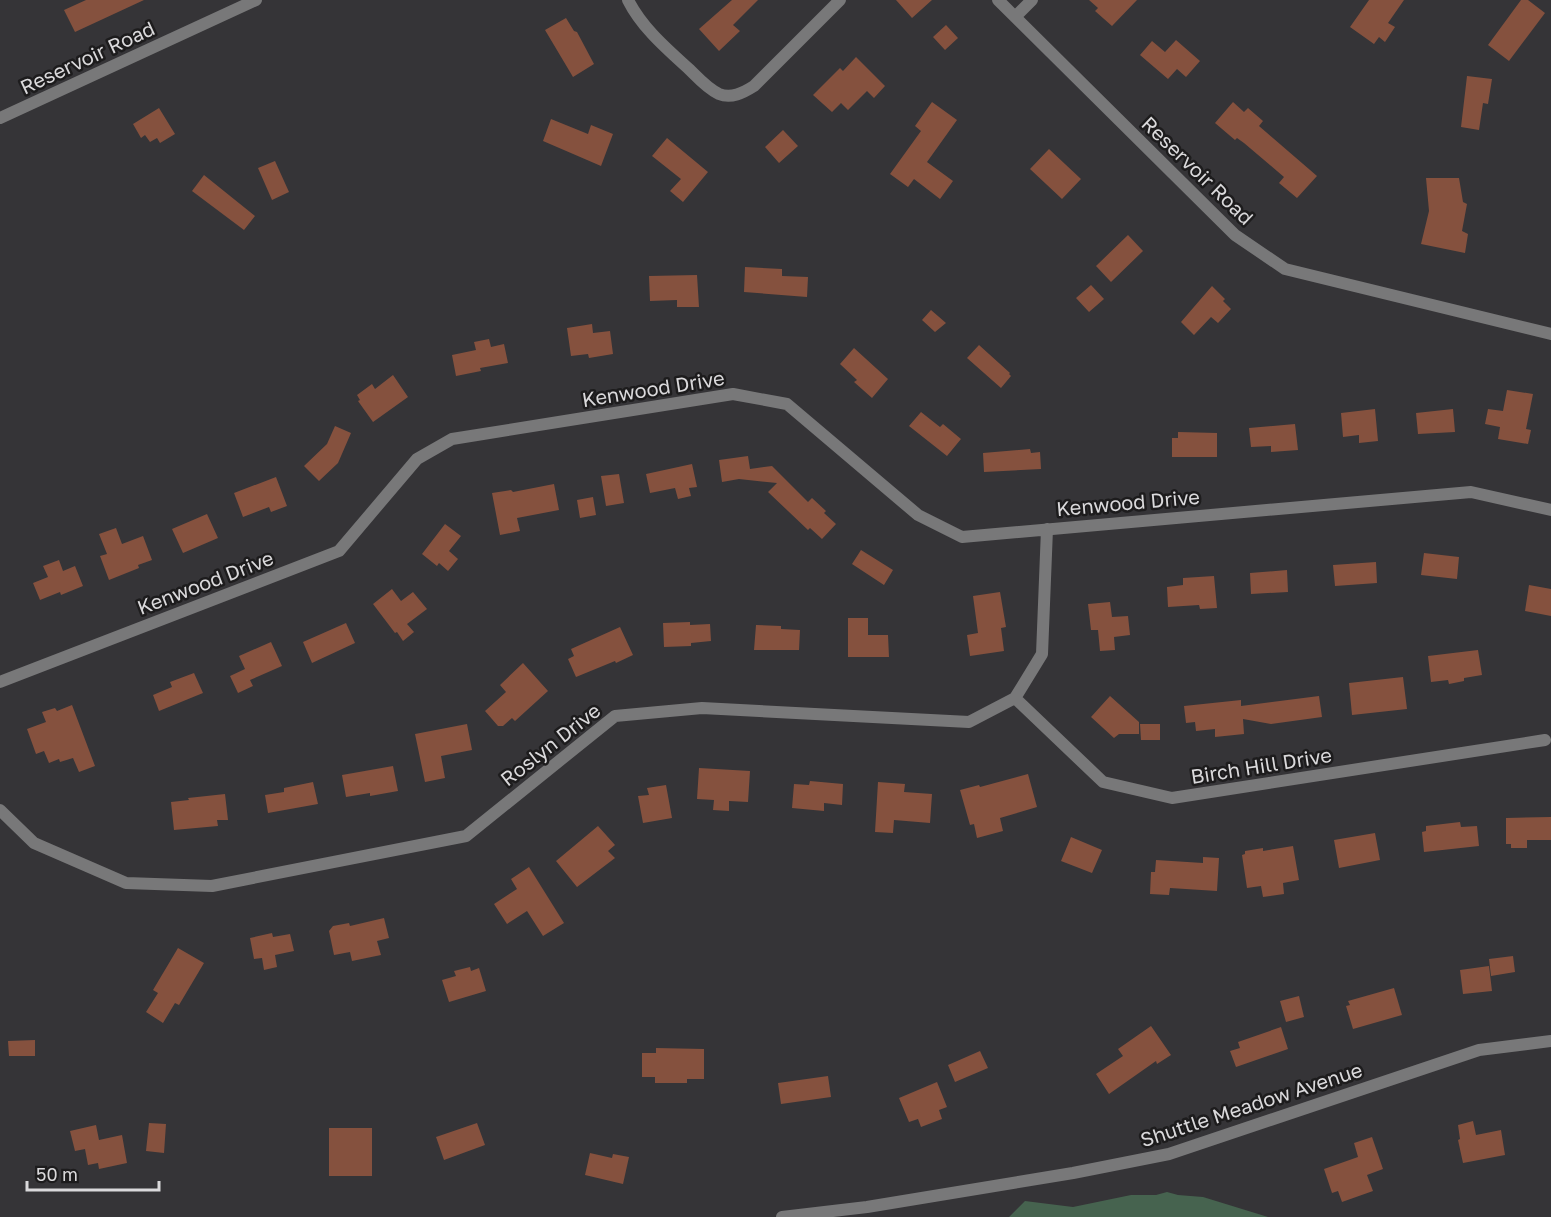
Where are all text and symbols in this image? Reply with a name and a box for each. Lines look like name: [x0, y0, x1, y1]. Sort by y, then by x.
street label: Reservoir Road: [16, 15, 158, 99]
street label: Reservoir Road: [1137, 111, 1259, 229]
street label: Kenwood Drive: [580, 365, 726, 411]
street label: Kenwood Drive: [1055, 484, 1201, 520]
street label: Kenwood Drive: [133, 545, 277, 619]
street label: Roslyn Drive: [495, 698, 605, 790]
street label: Birch Hill Drive: [1189, 742, 1333, 788]
street label: Shuttle Meadow Avenue: [1137, 1057, 1365, 1151]
scale bar: [27, 1154, 159, 1192]
text: 50 m: [36, 1163, 78, 1185]

